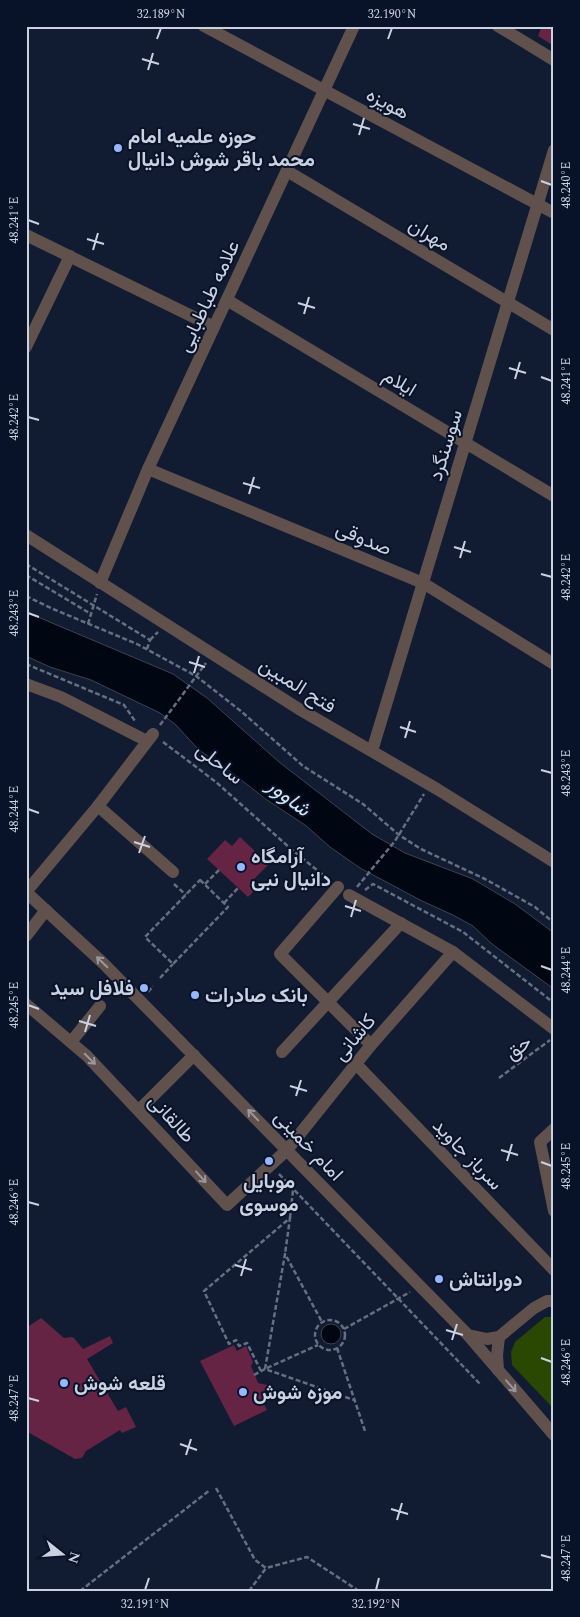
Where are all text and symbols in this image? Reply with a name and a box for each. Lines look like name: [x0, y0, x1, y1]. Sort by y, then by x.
text: 32.189°N: [137, 5, 185, 24]
text: 32.190°N: [368, 5, 416, 24]
street label: هویزه: [361, 80, 415, 128]
place label: حوزه علمیه امام محمد باقر شوش دانیال: [128, 122, 315, 175]
marker: حوزه علمیه امام محمد باقر شوش دانیال: [112, 142, 124, 154]
text: 48.240°E: [557, 162, 576, 208]
text: 48.241°E: [5, 197, 24, 243]
street label: مهران: [402, 210, 457, 259]
street label: علامه طباطبایی: [170, 235, 248, 358]
text: 48.241°E: [557, 358, 576, 404]
street label: ایلام: [377, 361, 422, 405]
text: 48.242°E: [5, 394, 24, 440]
street label: سوسنگرد: [421, 406, 471, 485]
street label: صدوقی: [331, 514, 396, 564]
text: 48.242°E: [557, 554, 576, 600]
text: 48.243°E: [5, 590, 24, 636]
street label: فتح المبین: [253, 650, 342, 721]
street label: ساحلی: [189, 735, 250, 792]
text: 48.243°E: [557, 750, 576, 796]
water label: شاوور: [258, 769, 317, 825]
text: 48.244°E: [5, 786, 24, 832]
place label: آرامگاه دانیال نبی: [251, 842, 331, 895]
marker: آرامگاه دانیال نبی: [235, 861, 247, 873]
text: 48.244°E: [557, 947, 576, 993]
one-way arrow: [95, 956, 108, 968]
place label: فلافل سید: [50, 974, 134, 1004]
place label: بانک صادرات: [205, 981, 308, 1011]
text: 48.245°E: [5, 982, 24, 1028]
marker: فلافل سید: [138, 982, 150, 994]
marker: بانک صادرات: [189, 989, 201, 1001]
street label: کاشانی: [326, 1007, 384, 1068]
street label: حق: [499, 1028, 538, 1068]
one-way arrow: [83, 1053, 96, 1065]
street label: طالقانی: [141, 1087, 202, 1150]
street label: امام خمینی: [266, 1103, 350, 1188]
one-way arrow: [247, 1108, 259, 1121]
street label: سرباز جاوید: [425, 1112, 509, 1198]
text: 48.245°E: [557, 1143, 576, 1189]
marker: موبایل موسوى: [263, 1155, 275, 1167]
place label: موبایل موسوى: [239, 1167, 299, 1220]
one-way arrow: [195, 1171, 207, 1184]
text: 48.246°E: [5, 1179, 24, 1225]
place label: دورانتاش: [449, 1265, 522, 1295]
marker: دورانتاش: [433, 1273, 445, 1285]
text: 48.246°E: [557, 1339, 576, 1385]
place label: قلعه شوش: [74, 1369, 166, 1399]
text: 48.247°E: [5, 1375, 24, 1421]
marker: قلعه شوش: [58, 1377, 70, 1389]
place label: موزه شوش: [253, 1378, 342, 1408]
one-way arrow: [505, 1379, 517, 1392]
marker: موزه شوش: [237, 1386, 249, 1398]
north arrow: [38, 1530, 88, 1580]
text: 48.247°E: [557, 1535, 576, 1581]
text: N: [62, 1549, 86, 1566]
text: 32.191°N: [121, 1595, 169, 1614]
text: 32.192°N: [352, 1595, 400, 1614]

